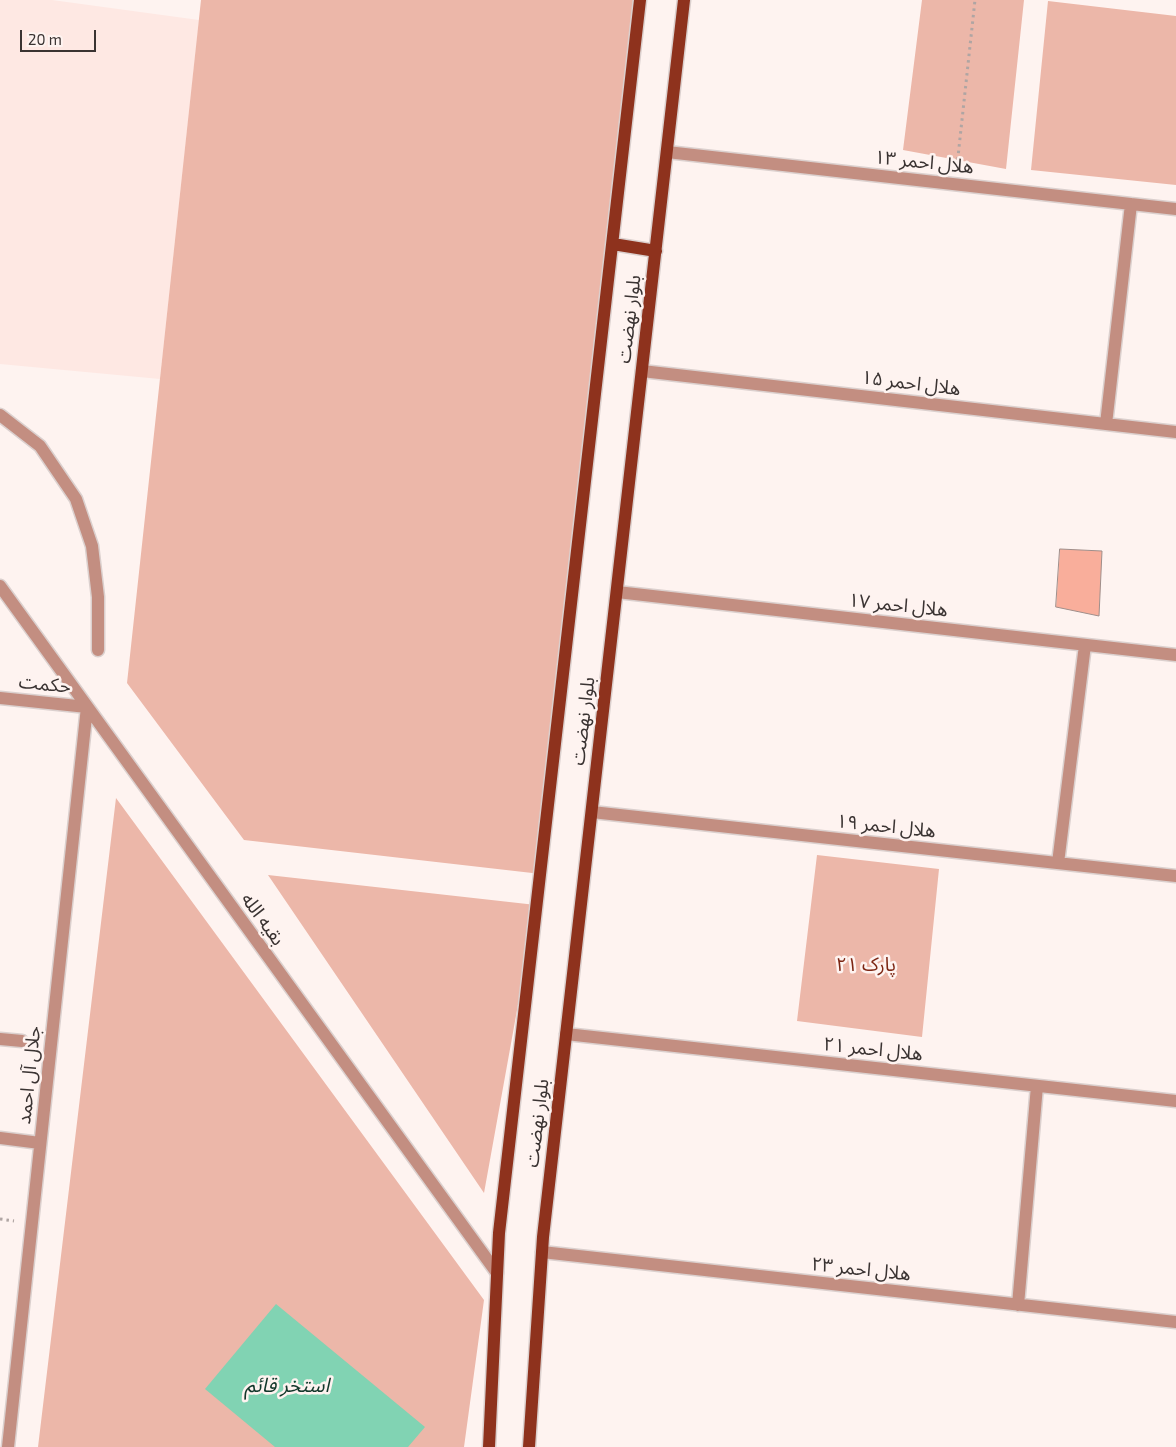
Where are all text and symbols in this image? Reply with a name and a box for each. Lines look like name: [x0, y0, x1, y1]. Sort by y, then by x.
scale bar: [22, 20, 99, 52]
text: 20 m: [28, 30, 62, 48]
street label: هلال احمر ۱۳: [873, 145, 975, 179]
street label: بلوار نهضت: [612, 273, 646, 365]
street label: هلال احمر ۱۵: [860, 366, 962, 400]
street label: هلال احمر ۱۷: [847, 588, 949, 622]
street label: حکمت: [18, 670, 72, 698]
street label: بلوار نهضت: [566, 675, 600, 767]
street label: هلال احمر ۱۹: [835, 809, 937, 843]
street label: بقیه الله: [236, 888, 290, 950]
park label: پارک ۲۱: [836, 954, 896, 976]
street label: جلال آل احمد: [13, 1025, 45, 1125]
street label: هلال احمر ۲۱: [822, 1032, 924, 1066]
street label: بلوار نهضت: [520, 1077, 554, 1169]
street label: هلال احمر ۲۳: [810, 1252, 912, 1286]
water label: استخر قائم: [245, 1373, 329, 1397]

